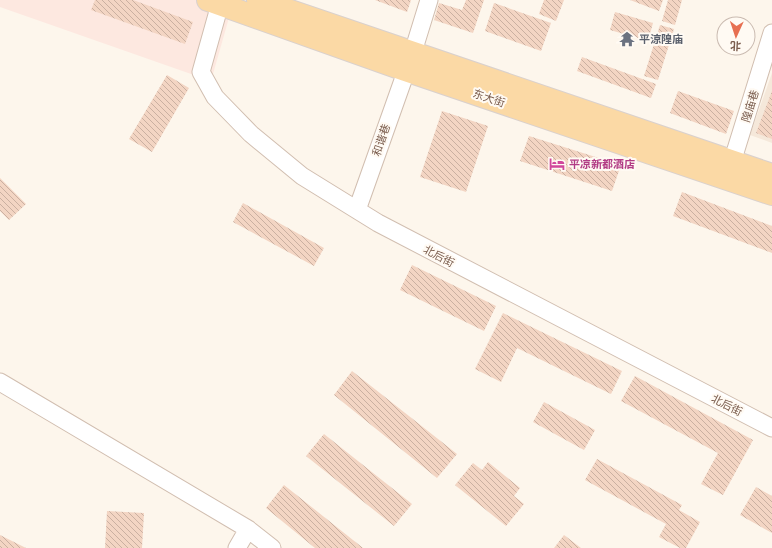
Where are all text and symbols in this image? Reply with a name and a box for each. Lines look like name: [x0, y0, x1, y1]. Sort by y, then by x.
north arrow: [716, 16, 756, 56]
temple icon: 平涼隍庙: [618, 30, 636, 48]
place label: 平涼隍庙: [639, 32, 683, 45]
text: 北: [730, 40, 741, 53]
street label: 东大街: [471, 86, 507, 109]
street label: 隍庙巷: [738, 88, 761, 124]
street label: 和谐巷: [369, 122, 392, 158]
hotel icon: 平凉新都酒店: [548, 155, 566, 173]
place label: 平凉新都酒店: [569, 157, 635, 170]
street label: 北后街: [422, 242, 457, 269]
street label: 北后街: [710, 391, 745, 418]

